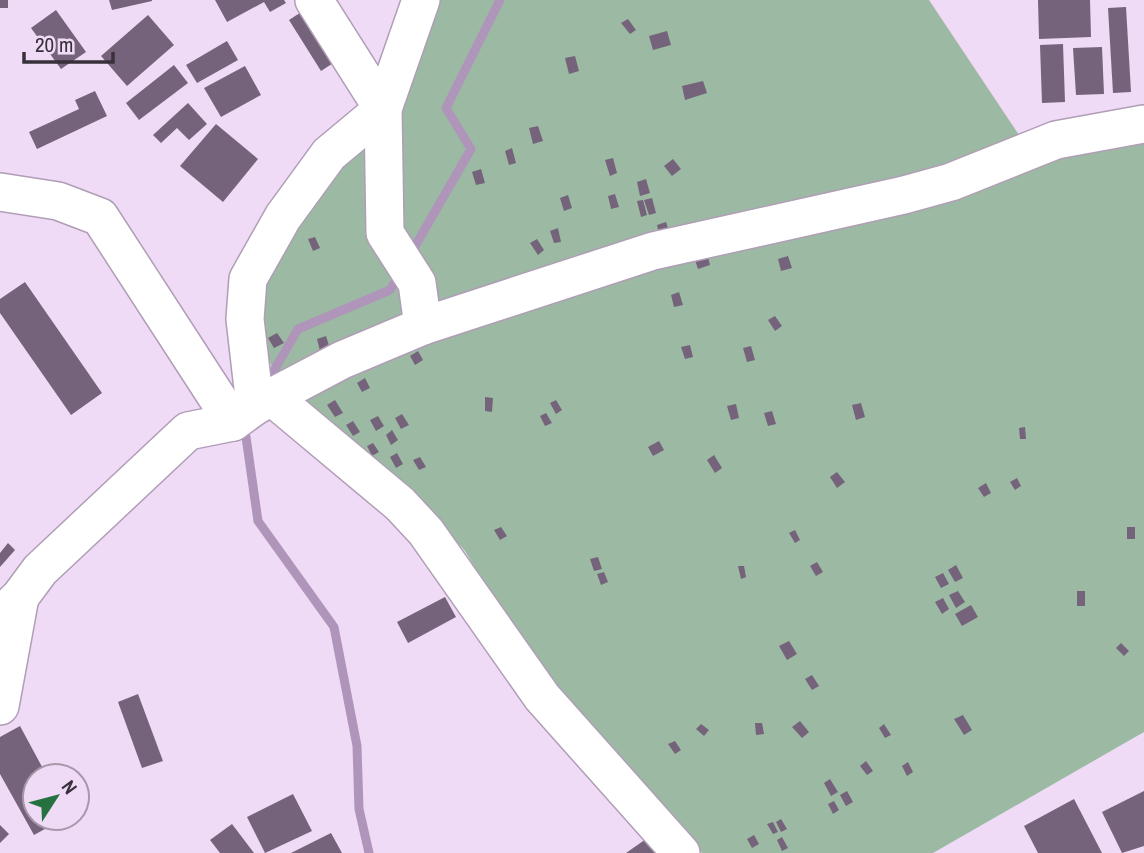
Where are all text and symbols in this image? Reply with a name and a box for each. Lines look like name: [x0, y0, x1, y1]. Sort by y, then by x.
scale bar: [24, 21, 114, 65]
text: 20 m: [35, 30, 73, 59]
north arrow: [21, 762, 91, 832]
text: N: [56, 775, 84, 799]

